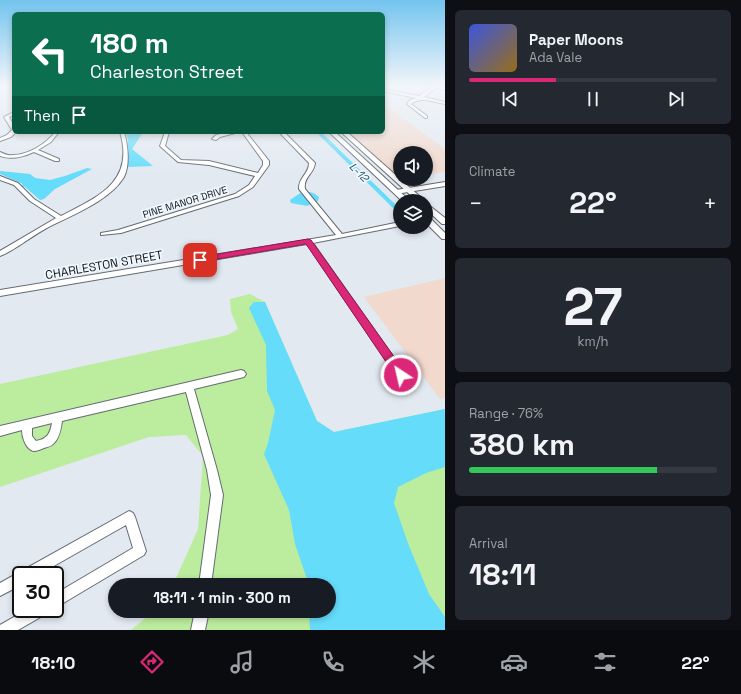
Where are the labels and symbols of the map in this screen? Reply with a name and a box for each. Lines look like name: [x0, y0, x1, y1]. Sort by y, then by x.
water label: L-12: [346, 159, 373, 186]
street label: PINE MANOR DRIVE: [141, 183, 229, 221]
pin: [183, 243, 217, 277]
street label: CHARLESTON STREET: [44, 247, 164, 283]
position arrow: [380, 354, 422, 396]
speed limit sign: 30: [12, 566, 64, 618]

